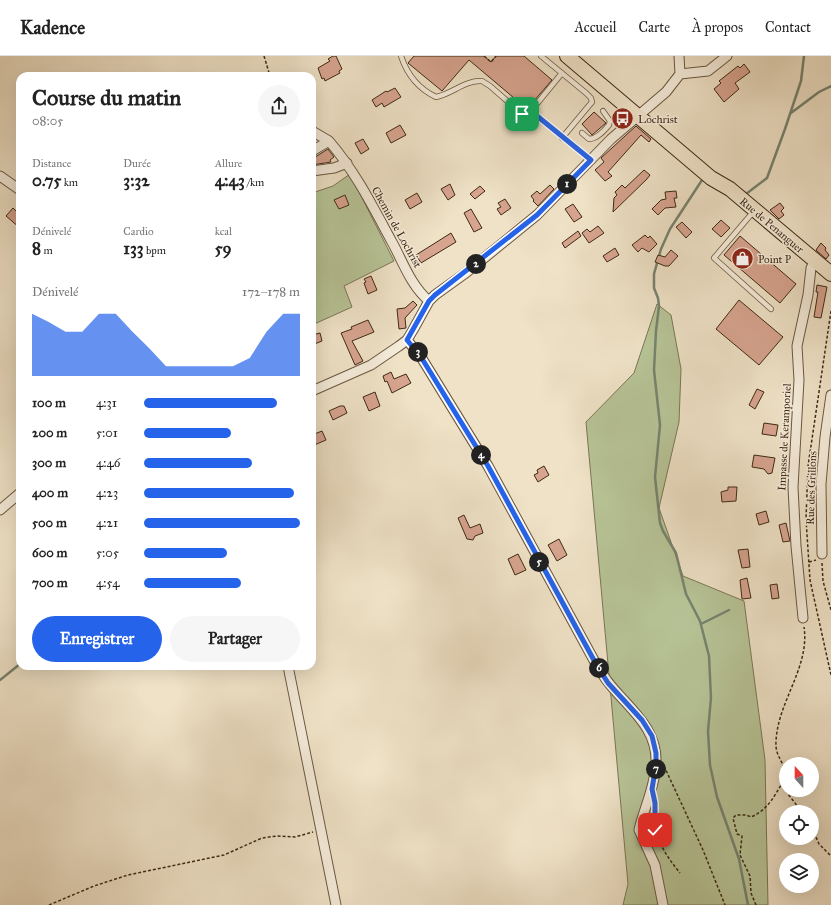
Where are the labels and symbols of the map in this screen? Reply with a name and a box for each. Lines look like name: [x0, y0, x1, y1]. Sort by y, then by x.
pin: [505, 97, 539, 131]
bus stop icon: Lochrist: [610, 106, 636, 132]
place label: Lochrist: [638, 113, 678, 126]
pin: 1: [557, 174, 577, 194]
street label: Chemin de Lochrist: [369, 184, 424, 270]
street label: Rue de Penanguer: [737, 195, 807, 257]
shop icon: Point P: [730, 246, 756, 272]
place label: Point P: [758, 253, 792, 266]
pin: 2: [466, 254, 486, 274]
pin: 3: [408, 342, 428, 362]
street label: Impasse de Keramporiel: [775, 383, 794, 491]
pin: 4: [471, 445, 491, 465]
street label: Rue des Grillons: [804, 451, 819, 525]
pin: 5: [529, 552, 549, 572]
pin: 6: [589, 658, 609, 678]
north arrow: [779, 757, 819, 797]
pin: 7: [646, 759, 666, 779]
pin: [638, 813, 672, 847]

